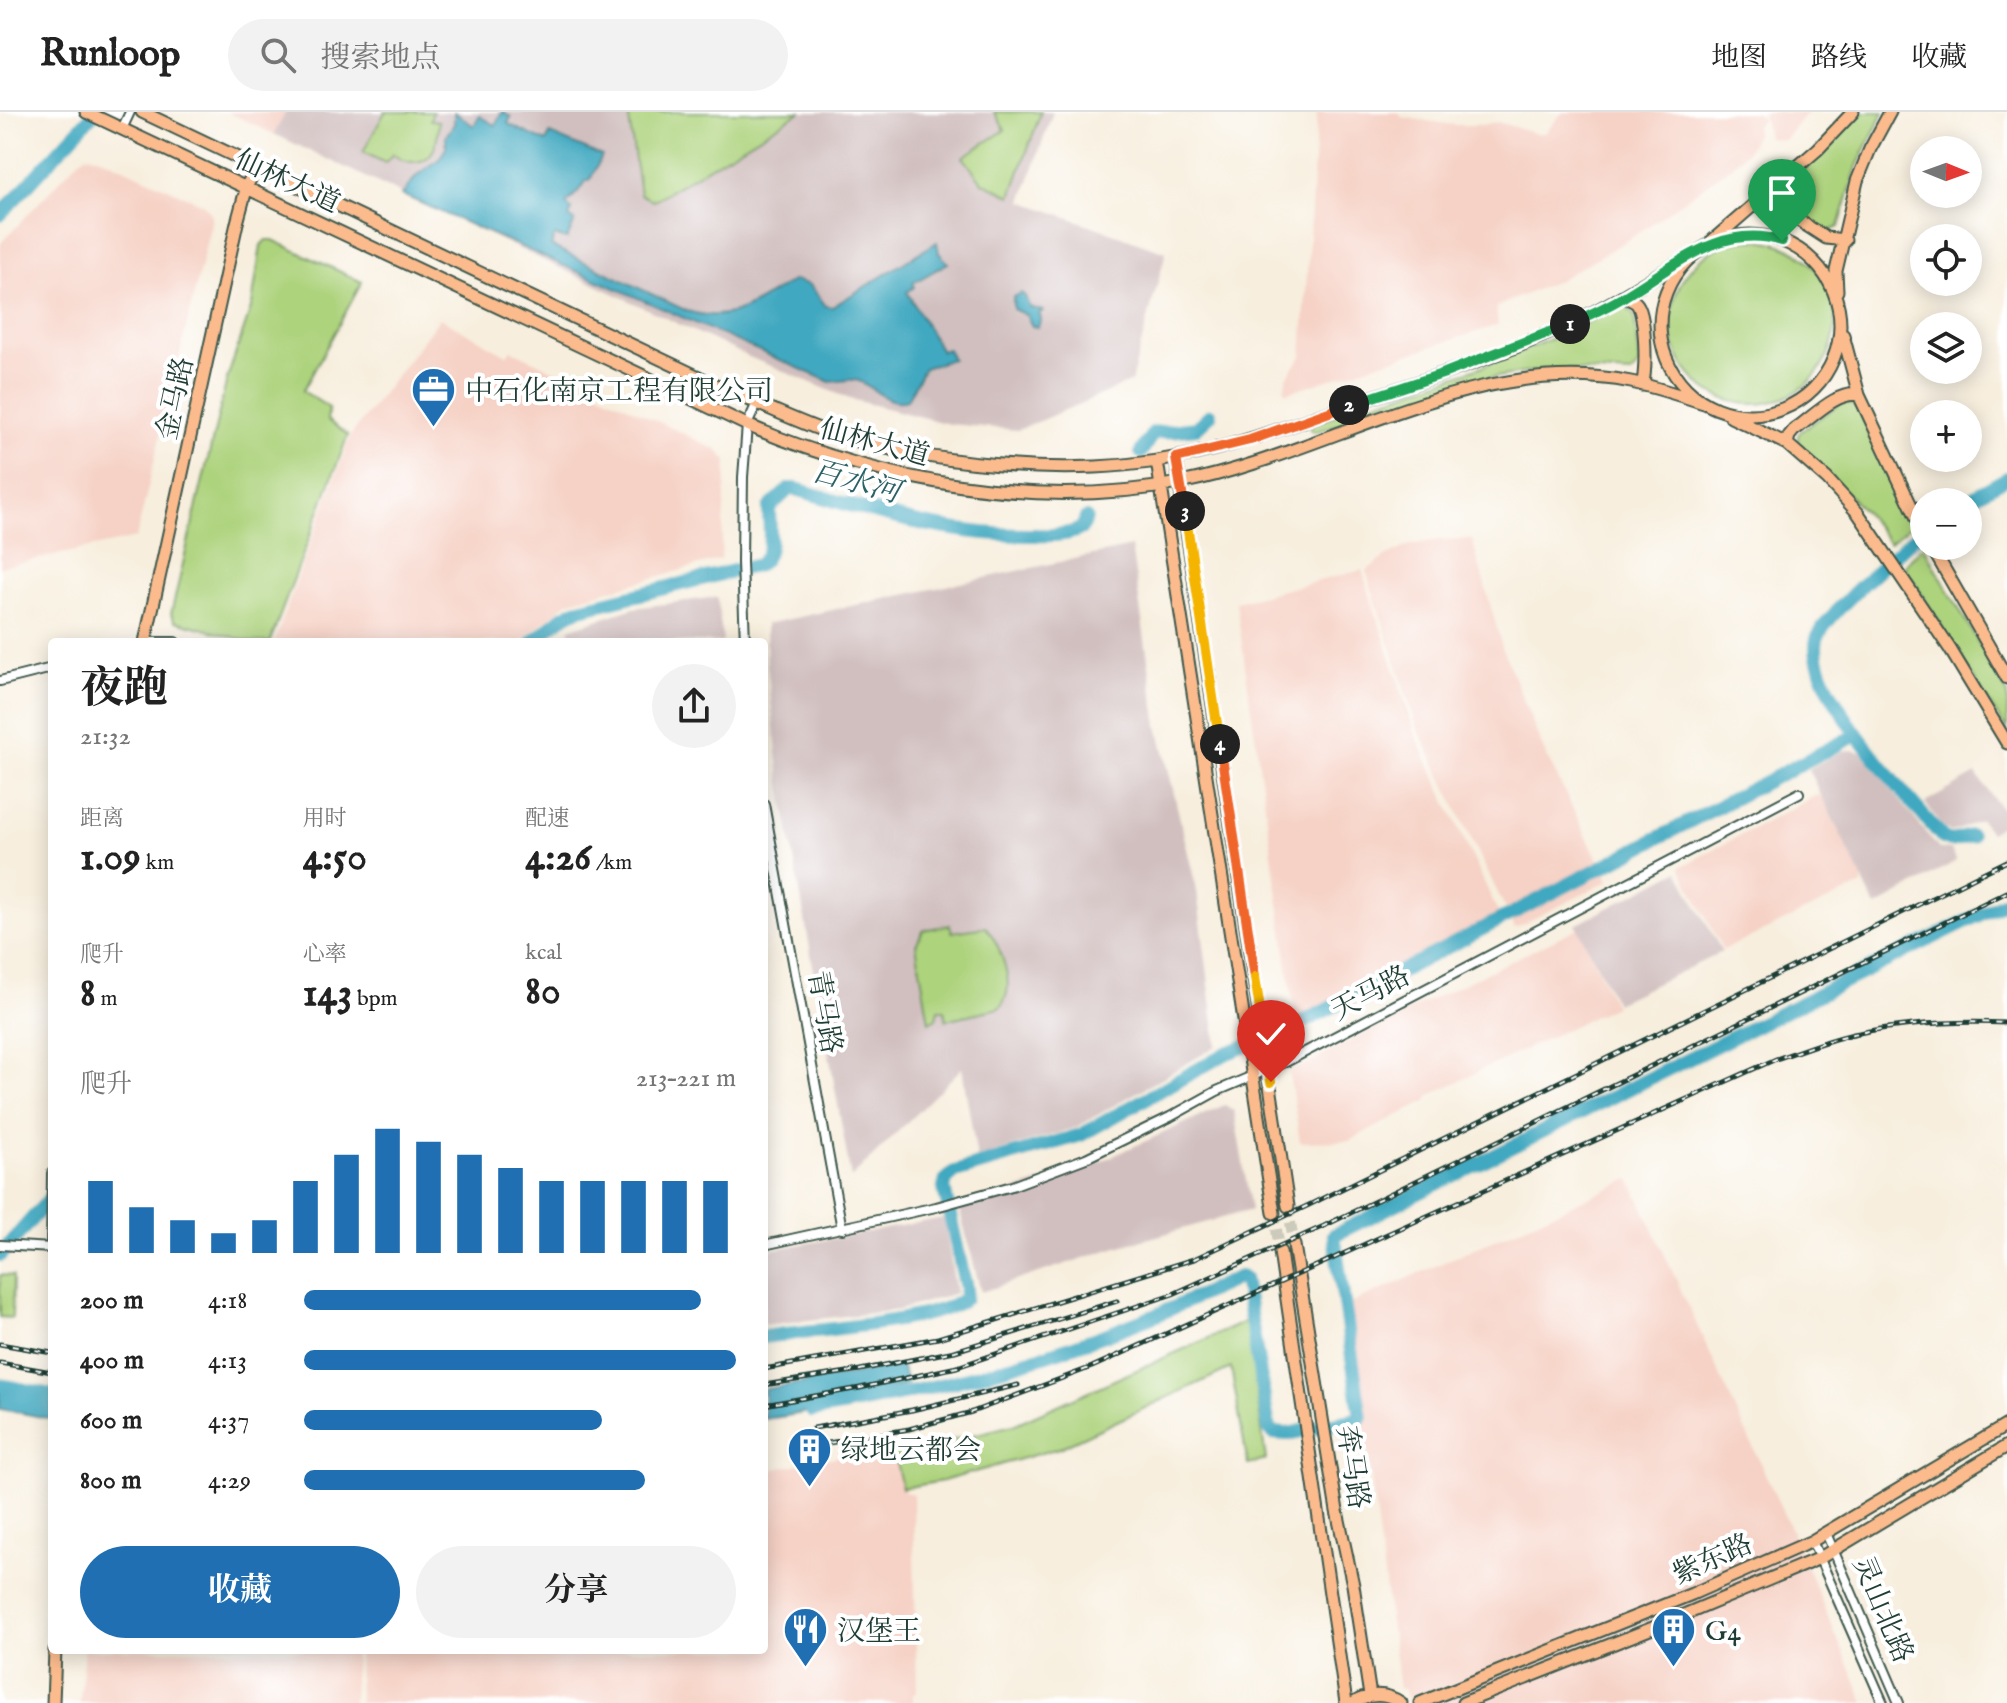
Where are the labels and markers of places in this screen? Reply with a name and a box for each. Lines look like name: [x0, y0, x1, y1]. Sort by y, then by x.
pin: [1748, 159, 1816, 241]
pin: 1: [1550, 304, 1590, 344]
office icon: 中石化南京工程有限公司: [410, 366, 458, 429]
place label: 中石化南京工程有限公司: [465, 375, 773, 410]
pin: 2: [1329, 385, 1369, 425]
pin: 3: [1165, 491, 1205, 531]
pin: 4: [1200, 724, 1240, 764]
pin: [1237, 1000, 1305, 1082]
building icon: 绿地云都会: [786, 1425, 834, 1488]
place label: 绿地云都会: [841, 1434, 981, 1469]
restaurant icon: 汉堡王: [782, 1606, 830, 1669]
building icon: G4: [1650, 1606, 1698, 1669]
place label: 汉堡王: [837, 1615, 921, 1650]
place label: G4: [1705, 1615, 1741, 1650]

